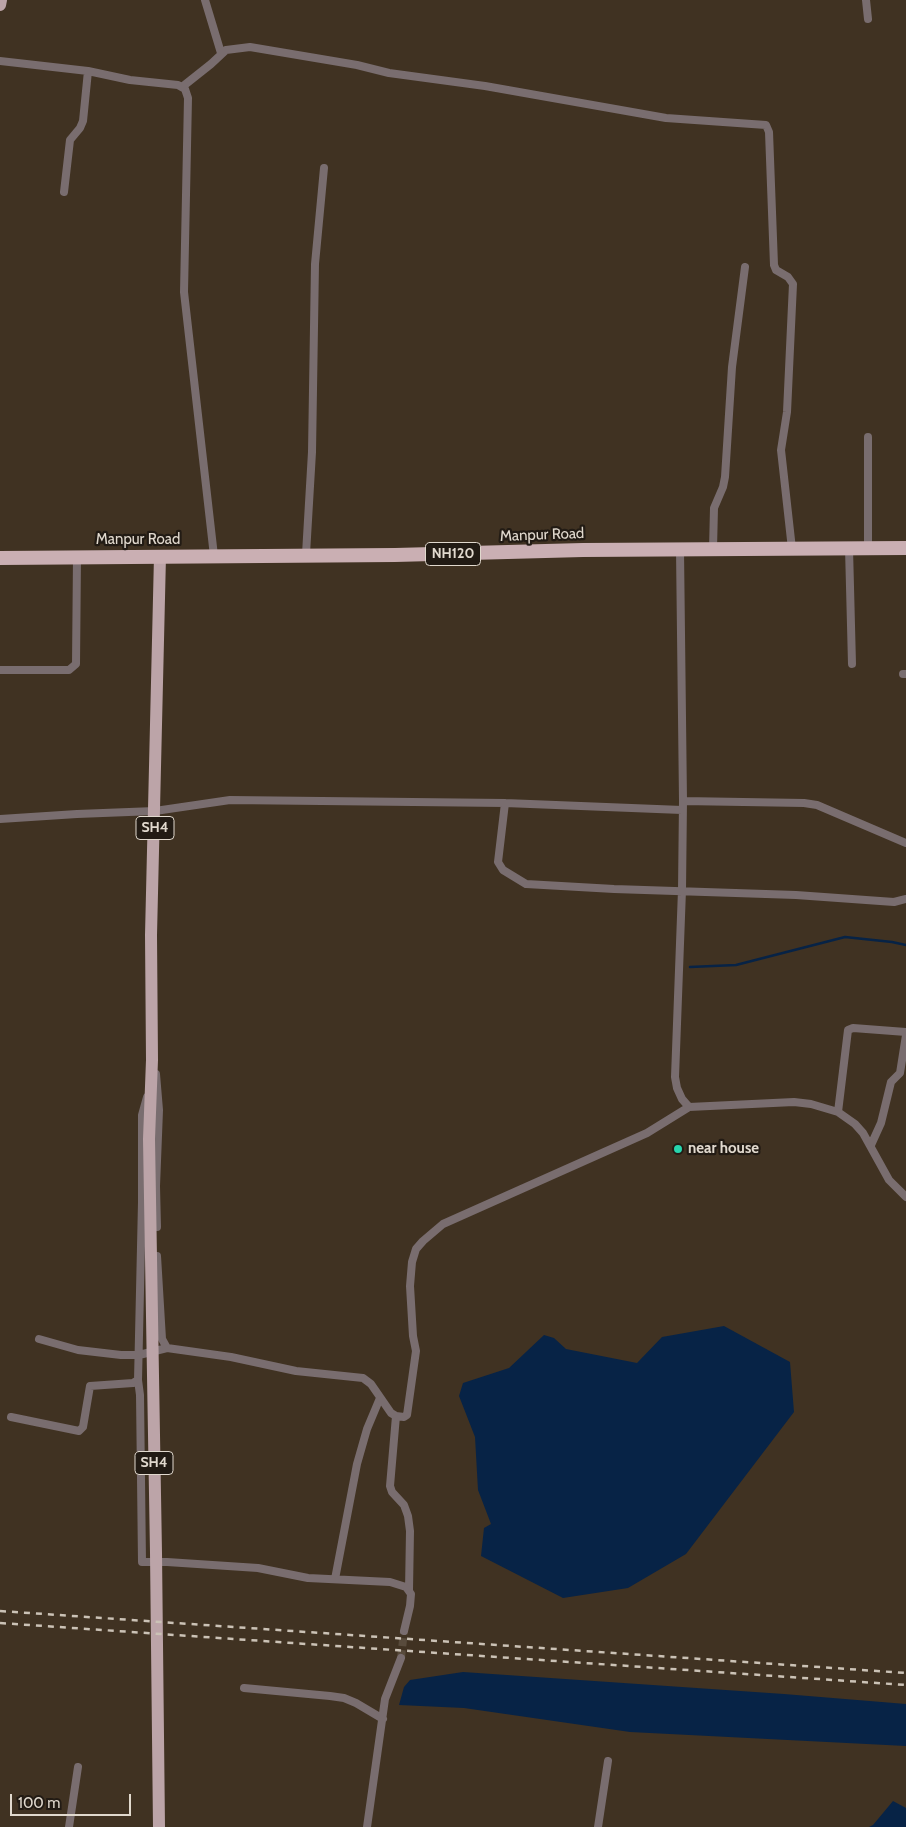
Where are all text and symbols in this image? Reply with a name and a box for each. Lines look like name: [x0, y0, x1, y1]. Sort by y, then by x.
street label: Manpur Road: [499, 525, 585, 545]
street label: Manpur Road: [96, 531, 180, 549]
road number: NH120: [426, 542, 480, 566]
road number: SH4: [136, 816, 174, 840]
place label: near house: [688, 1140, 759, 1158]
marker: near house: [672, 1143, 684, 1155]
road number: SH4: [135, 1452, 173, 1475]
scale bar: [12, 1784, 134, 1816]
text: 100 m: [18, 1794, 60, 1812]

